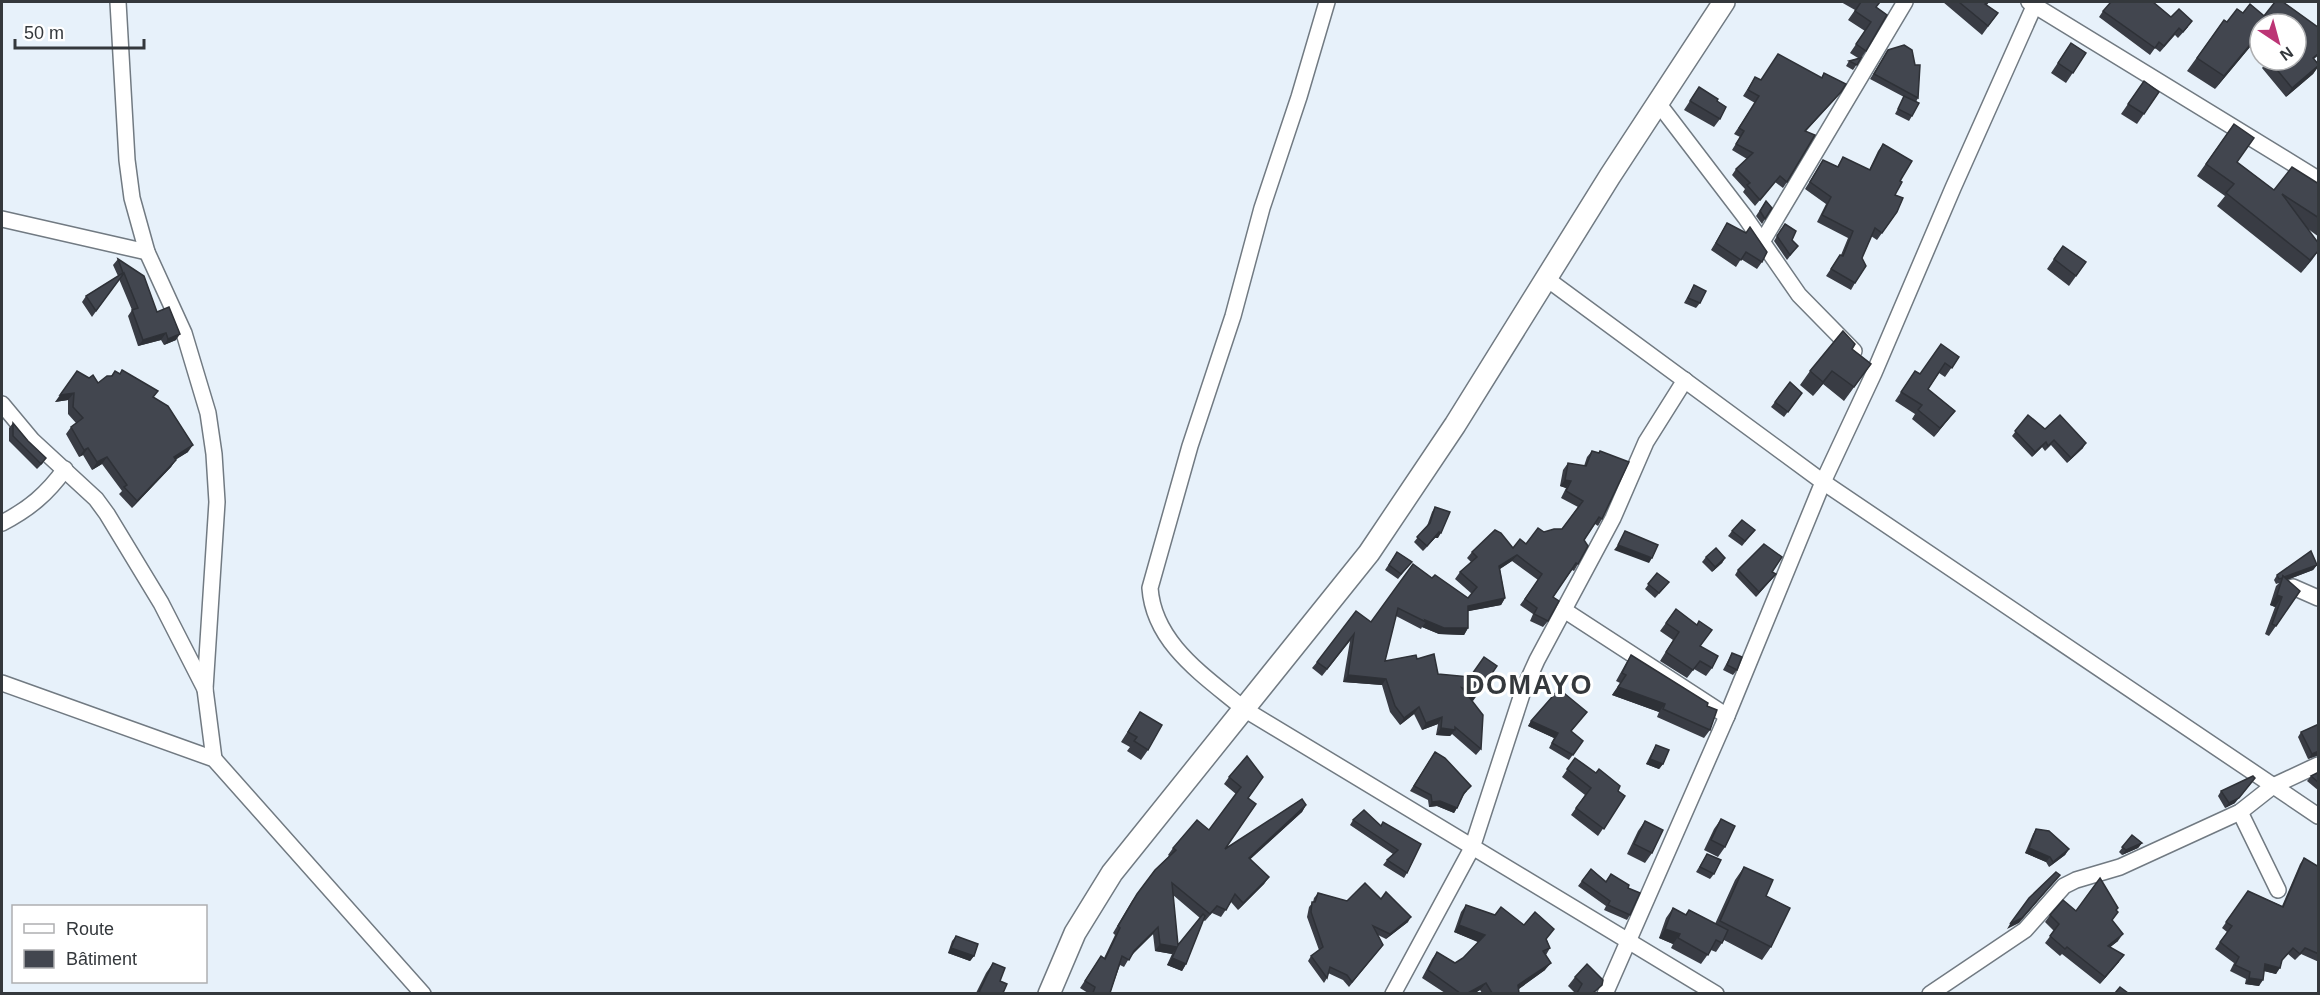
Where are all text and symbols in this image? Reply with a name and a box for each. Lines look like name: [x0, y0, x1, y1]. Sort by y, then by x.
scale bar: [15, 12, 144, 50]
north arrow: [2248, 12, 2308, 72]
text: 50 m: [24, 23, 64, 43]
text: N: [2277, 43, 2296, 64]
district label: DOMAYO: [1465, 670, 1593, 700]
legend: [12, 905, 207, 983]
text: Route: [66, 919, 114, 939]
text: Bâtiment: [66, 949, 137, 969]

